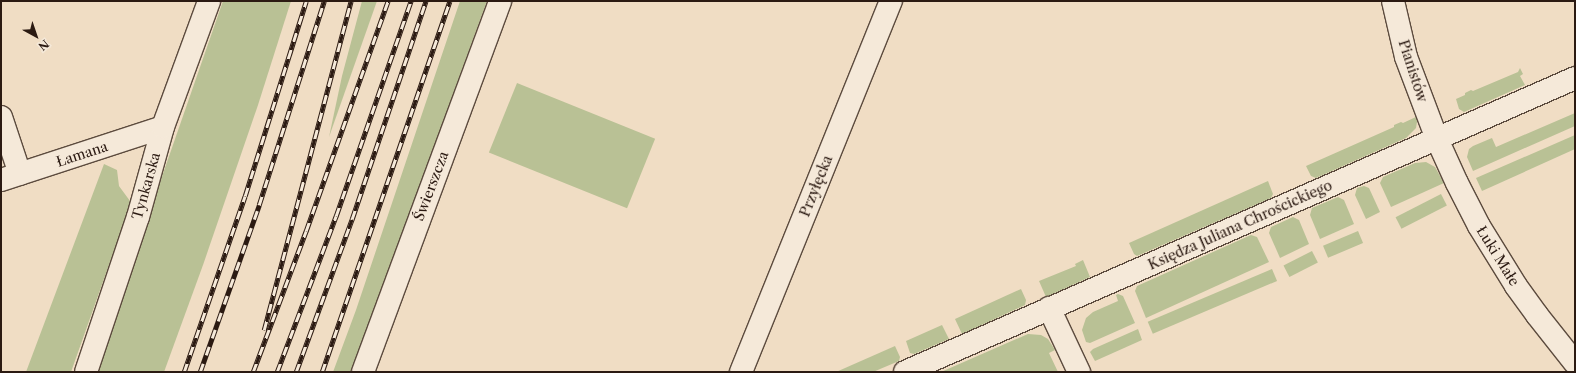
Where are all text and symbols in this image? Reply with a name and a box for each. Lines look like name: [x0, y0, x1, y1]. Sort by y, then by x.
north arrow: [16, 16, 56, 56]
text: N: [36, 37, 52, 54]
street label: Pianistów: [1395, 38, 1431, 104]
street label: Łamana: [54, 138, 110, 170]
street label: Świerszcza: [410, 149, 452, 223]
street label: Tynkarska: [128, 151, 164, 221]
street label: Przyłęcka: [796, 153, 836, 219]
street label: Księdza Juliana Chrościckiego: [1145, 177, 1335, 273]
street label: Łuki Małe: [1473, 223, 1523, 289]

